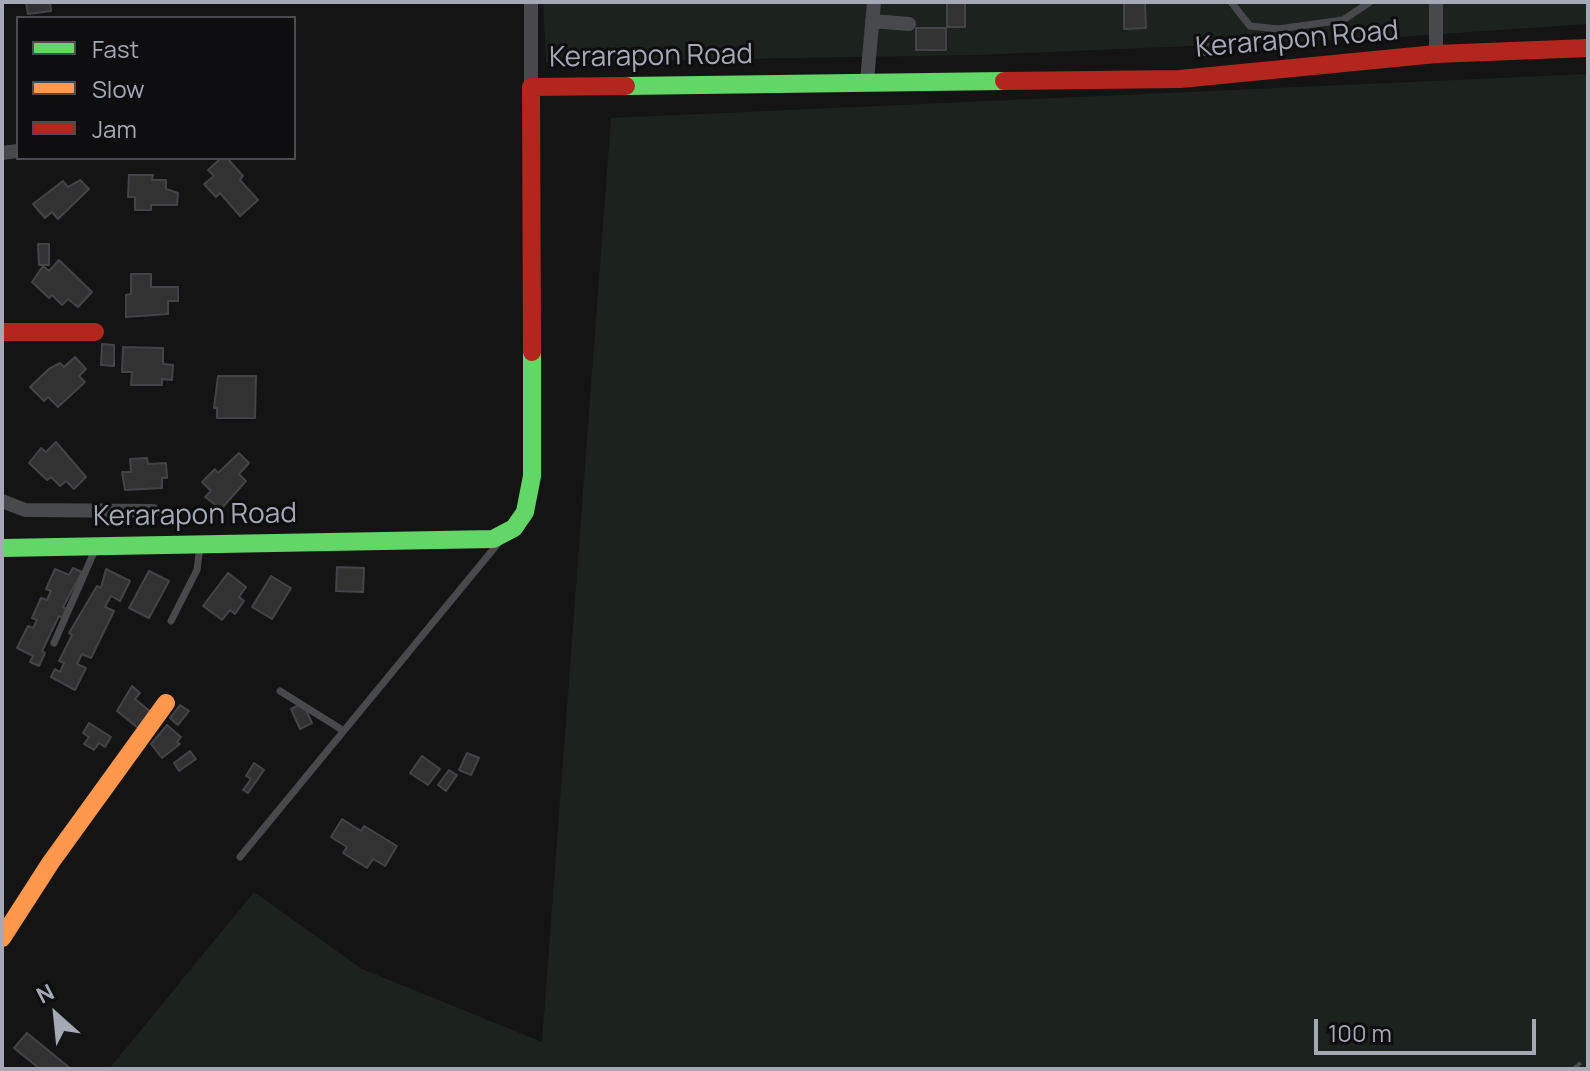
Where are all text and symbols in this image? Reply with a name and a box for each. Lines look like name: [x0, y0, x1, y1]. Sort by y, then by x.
street label: Kerarapon Road: [1194, 14, 1400, 66]
legend: [16, 16, 296, 160]
text: Fast: [92, 32, 139, 65]
street label: Kerarapon Road: [549, 38, 753, 76]
text: Slow: [92, 72, 145, 105]
text: Jam: [92, 112, 137, 145]
street label: Kerarapon Road: [93, 497, 297, 535]
north arrow: [16, 975, 96, 1055]
text: N: [31, 977, 59, 1011]
scale bar: [1318, 1003, 1540, 1053]
text: 100 m: [1328, 1016, 1392, 1049]

